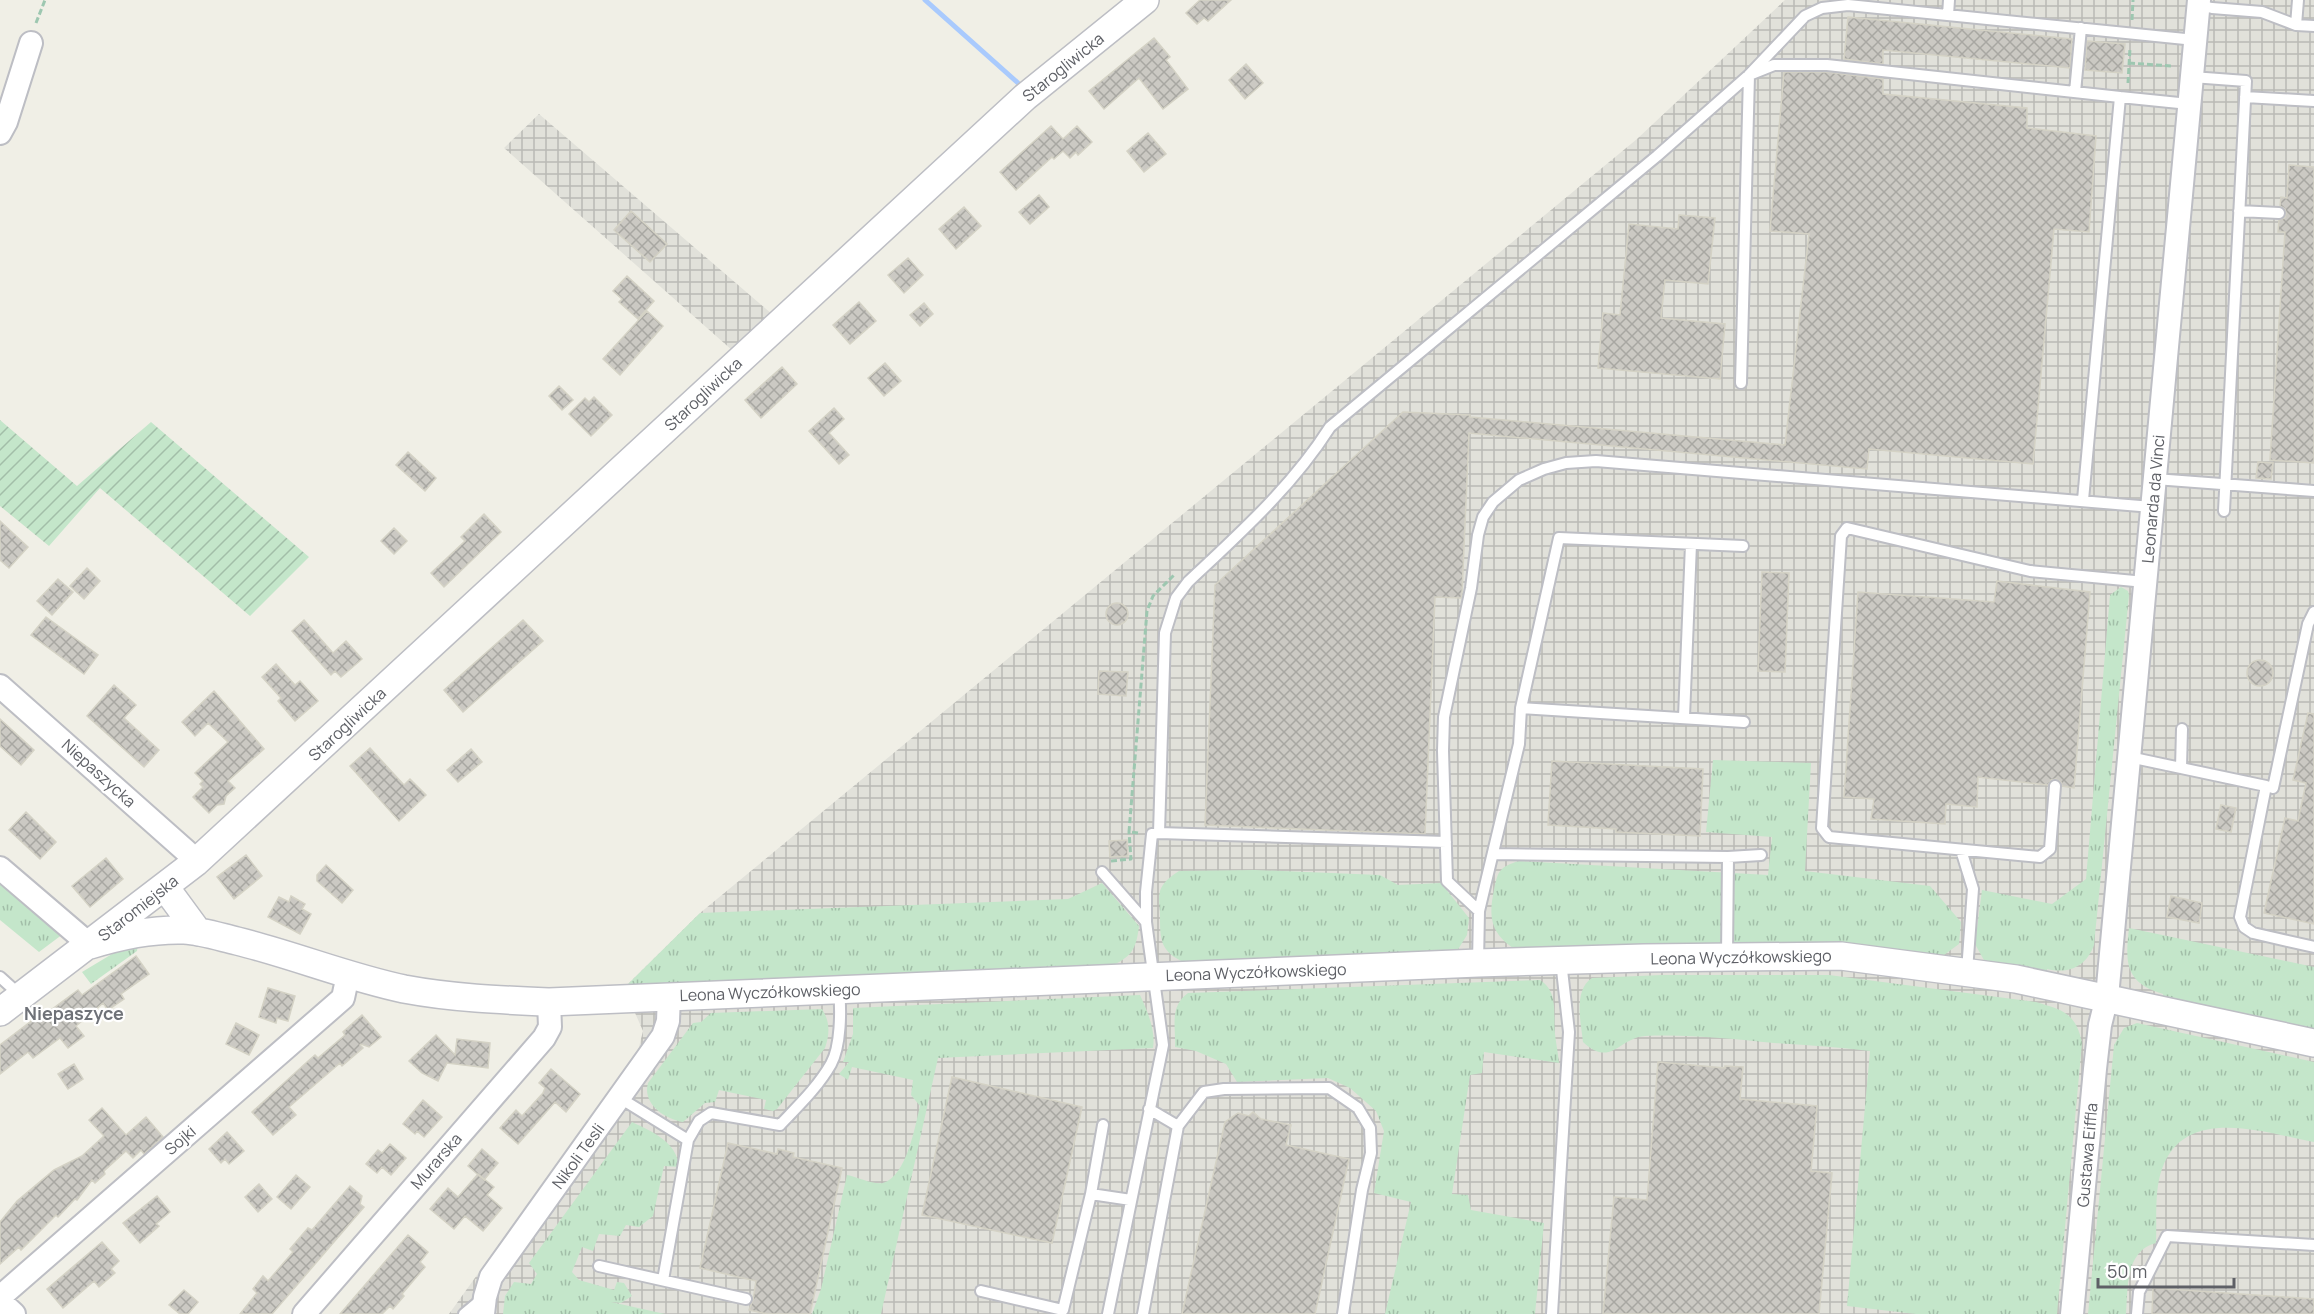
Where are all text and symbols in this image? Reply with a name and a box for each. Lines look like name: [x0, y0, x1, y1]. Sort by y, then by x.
street label: Starogliwicka: [1018, 27, 1108, 107]
street label: Starogliwicka: [659, 352, 747, 436]
street label: Leonarda da Vinci: [2136, 434, 2170, 564]
street label: Starogliwicka: [303, 682, 391, 766]
street label: Niepaszycka: [57, 734, 141, 812]
street label: Staromiejska: [93, 870, 183, 946]
street label: Leona Wyczółkowskiego: [1650, 944, 1832, 970]
street label: Leona Wyczółkowskiego: [1165, 958, 1347, 986]
street label: Leona Wyczółkowskiego: [679, 978, 861, 1006]
district label: Niepaszyce: [24, 1001, 124, 1025]
street label: Gustawa Eiffla: [2071, 1102, 2103, 1208]
street label: Nikoli Tesli: [547, 1119, 609, 1193]
street label: Sojki: [160, 1120, 200, 1160]
street label: Murarska: [405, 1128, 467, 1194]
scale bar: [2098, 1251, 2234, 1289]
text: 50 m: [2107, 1259, 2147, 1283]

